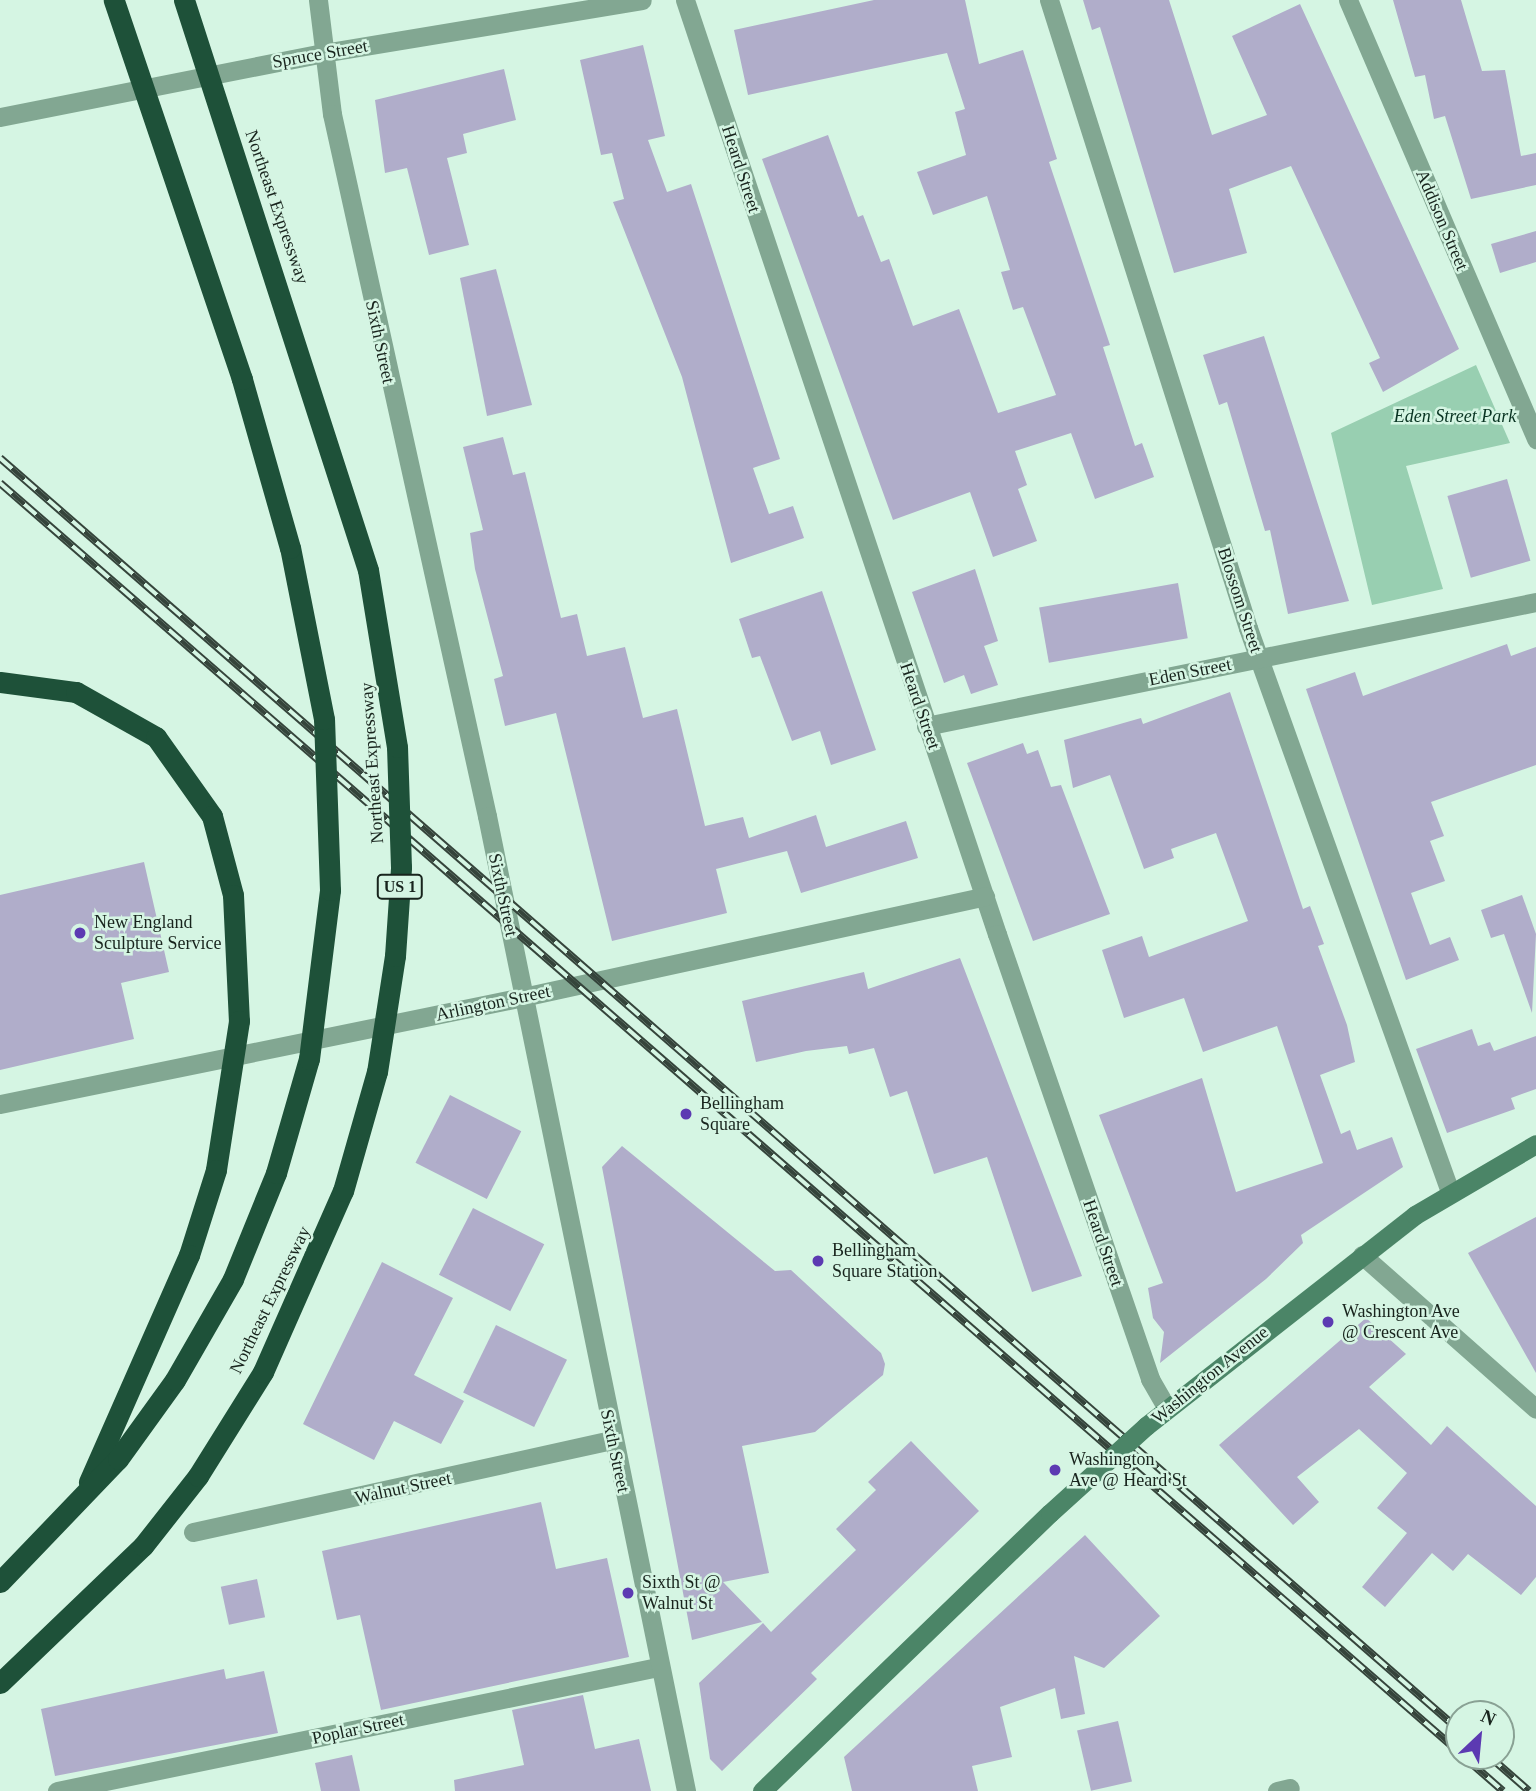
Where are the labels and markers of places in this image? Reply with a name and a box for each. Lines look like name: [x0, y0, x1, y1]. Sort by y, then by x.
place label: New England Sculpture Service: [94, 912, 221, 954]
marker: New England Sculpture Service: [72, 925, 88, 941]
place label: Bellingham Square: [700, 1093, 784, 1136]
marker: Bellingham Square: [678, 1106, 694, 1122]
place label: Bellingham Square Station: [832, 1240, 937, 1282]
marker: Bellingham Square Station: [810, 1253, 826, 1269]
place label: Washington Ave @ Crescent Ave: [1342, 1301, 1461, 1344]
marker: Washington Ave @ Crescent Ave: [1320, 1314, 1336, 1330]
place label: Washington Ave @ Heard St: [1069, 1449, 1187, 1492]
marker: Washington Ave @ Heard St: [1047, 1462, 1063, 1478]
place label: Sixth St @ Walnut St: [642, 1572, 721, 1614]
marker: Sixth St @ Walnut St: [620, 1585, 636, 1601]

